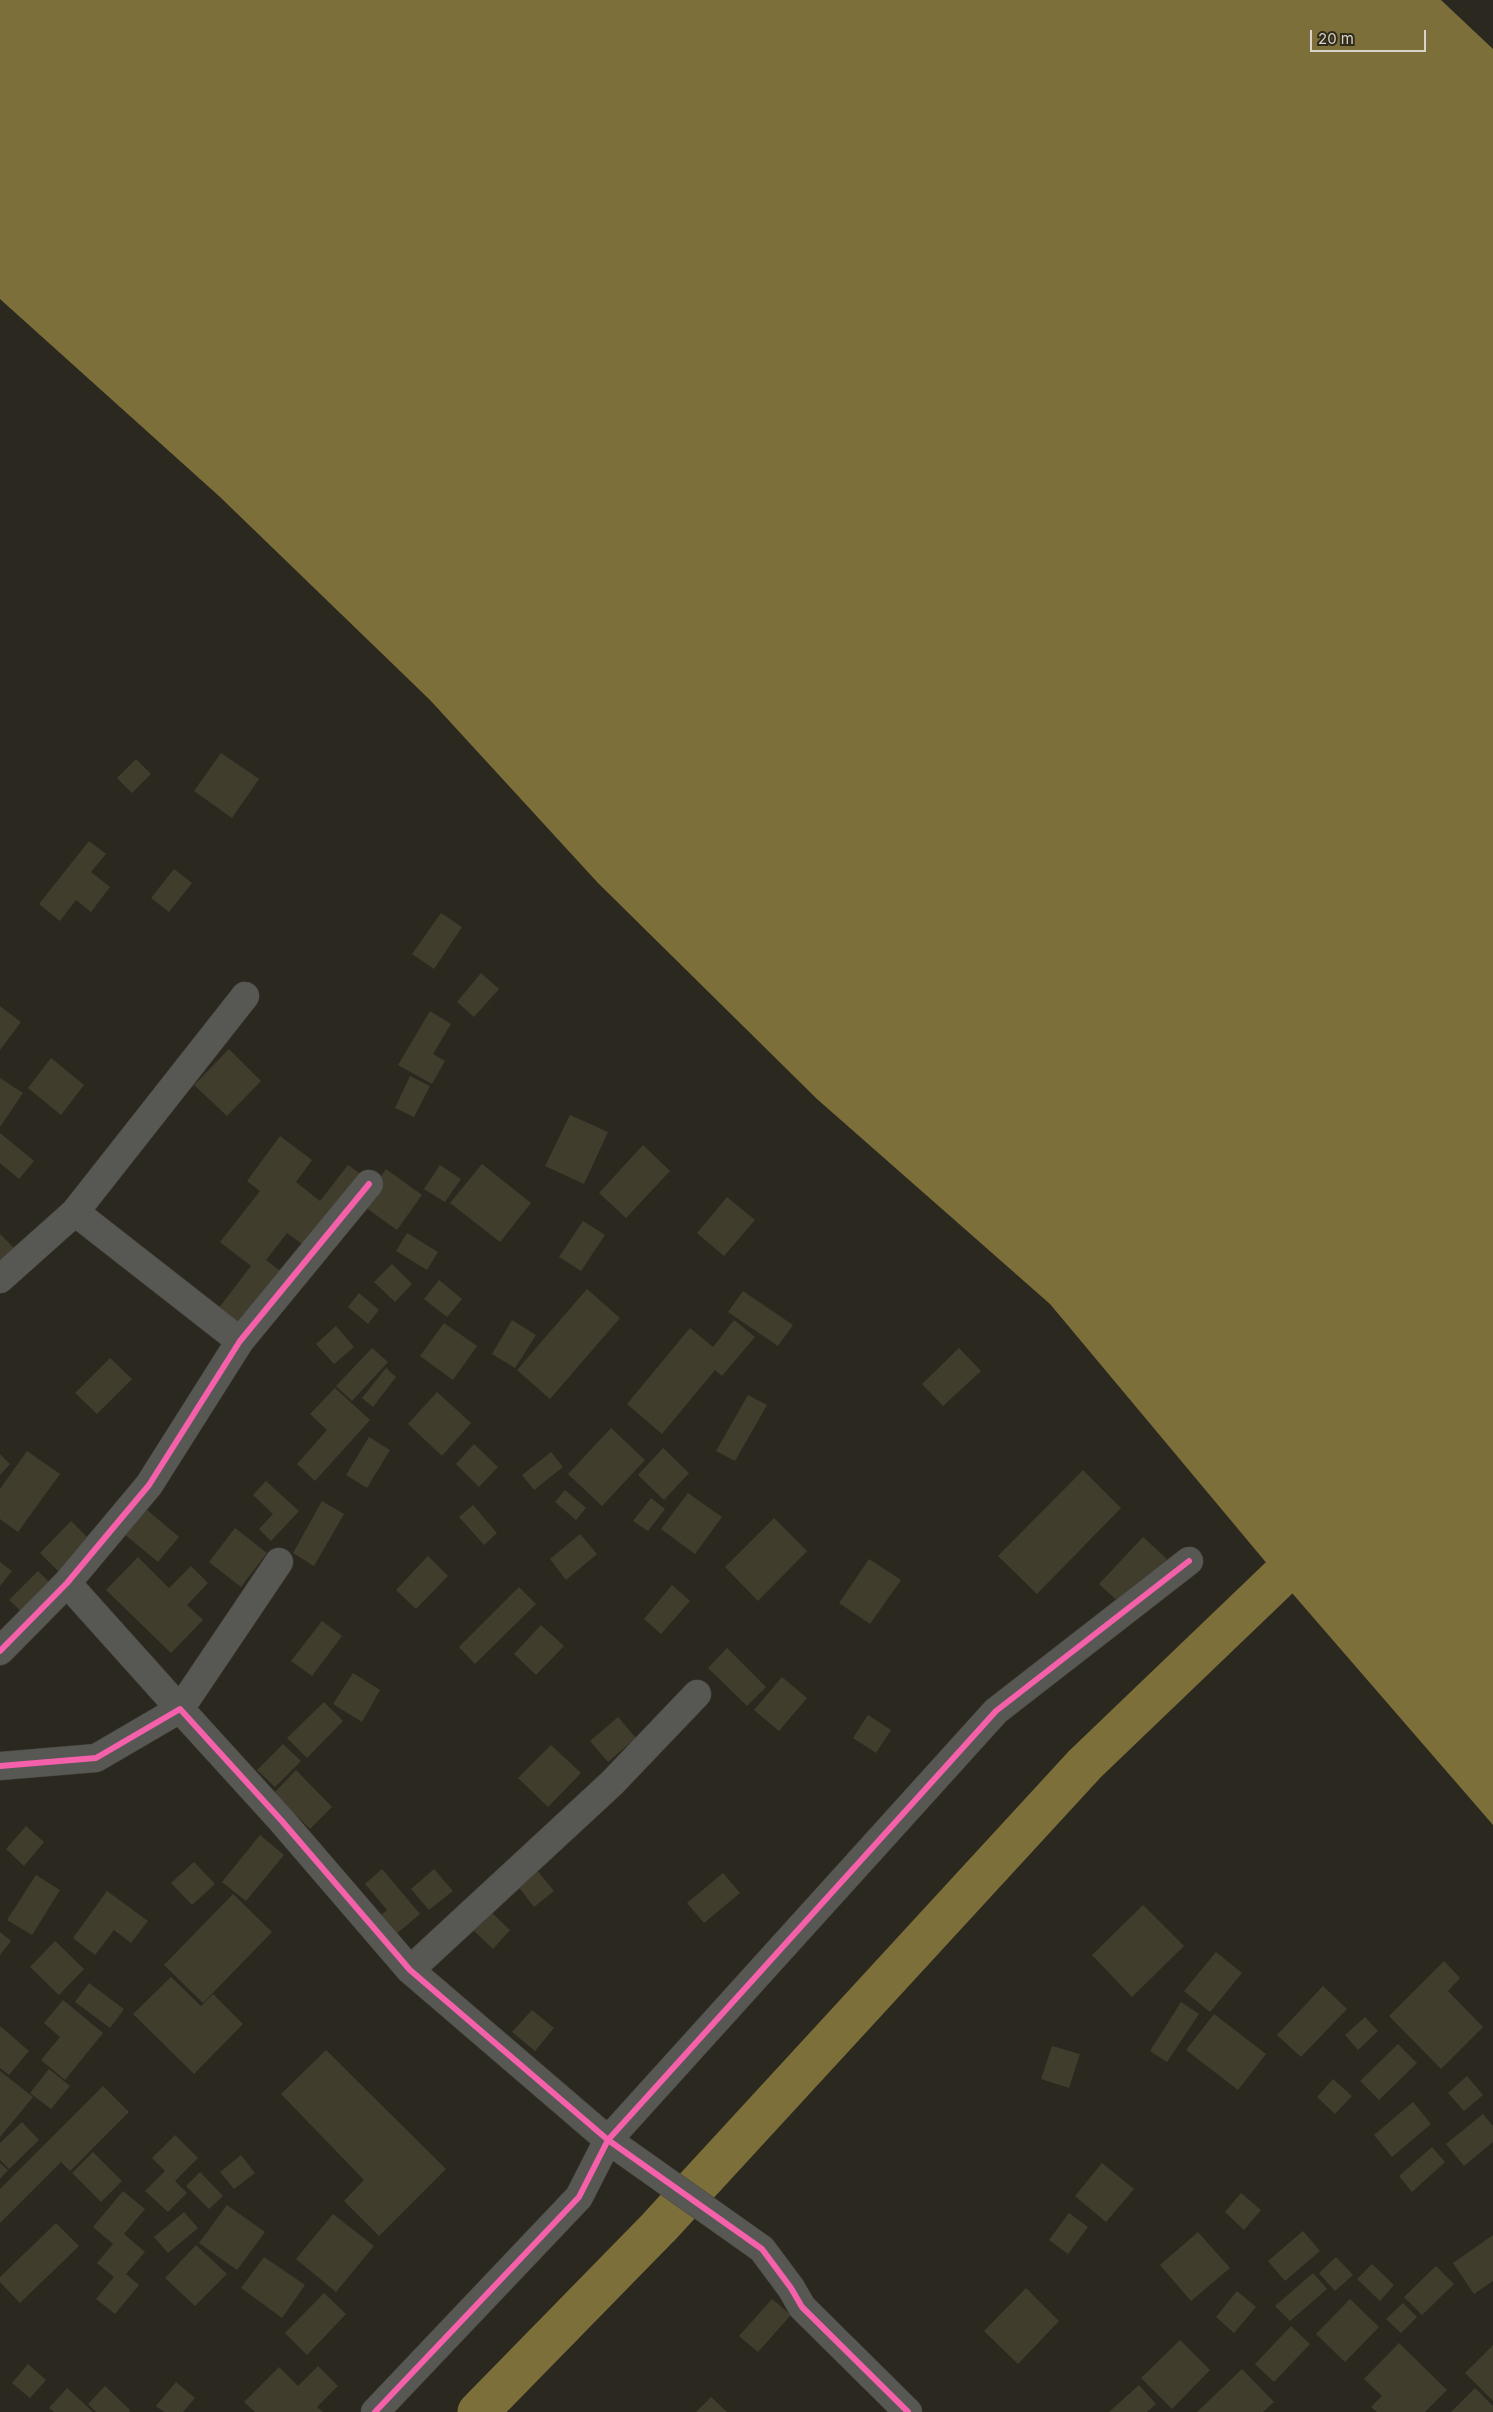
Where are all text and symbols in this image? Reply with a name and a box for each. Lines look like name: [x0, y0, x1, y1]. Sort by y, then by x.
scale bar: [1313, 20, 1429, 52]
text: 20 m: [1318, 29, 1354, 48]

